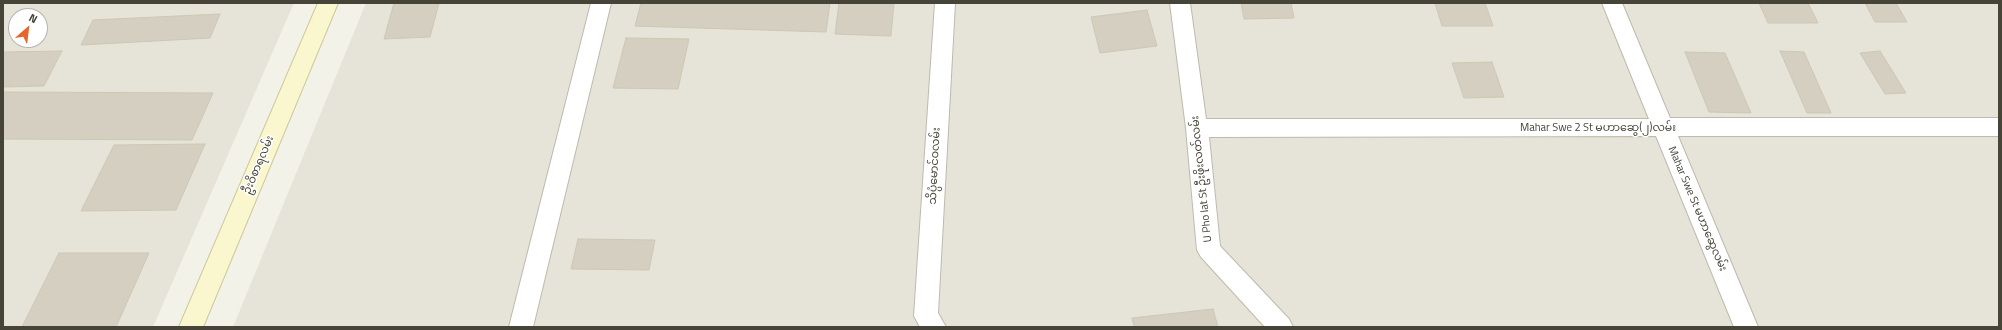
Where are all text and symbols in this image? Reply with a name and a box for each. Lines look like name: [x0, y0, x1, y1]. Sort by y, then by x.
north arrow: [8, 8, 48, 48]
text: N: [26, 9, 40, 27]
street label: U Pho lat St ဦးဖိုးလတ်လမ်း: [1189, 115, 1215, 243]
street label: Mahar Swe 2 St မဟာဆွေ(၂)လမ်း: [1520, 121, 1676, 135]
street label: သိပ္ပံမောင်ဝလမ်း: [926, 127, 944, 205]
street label: ဦးဝိစာရလမ်း: [241, 134, 277, 196]
street label: Mahar Swe St မဟာဆွေလမ်း: [1665, 145, 1729, 273]

